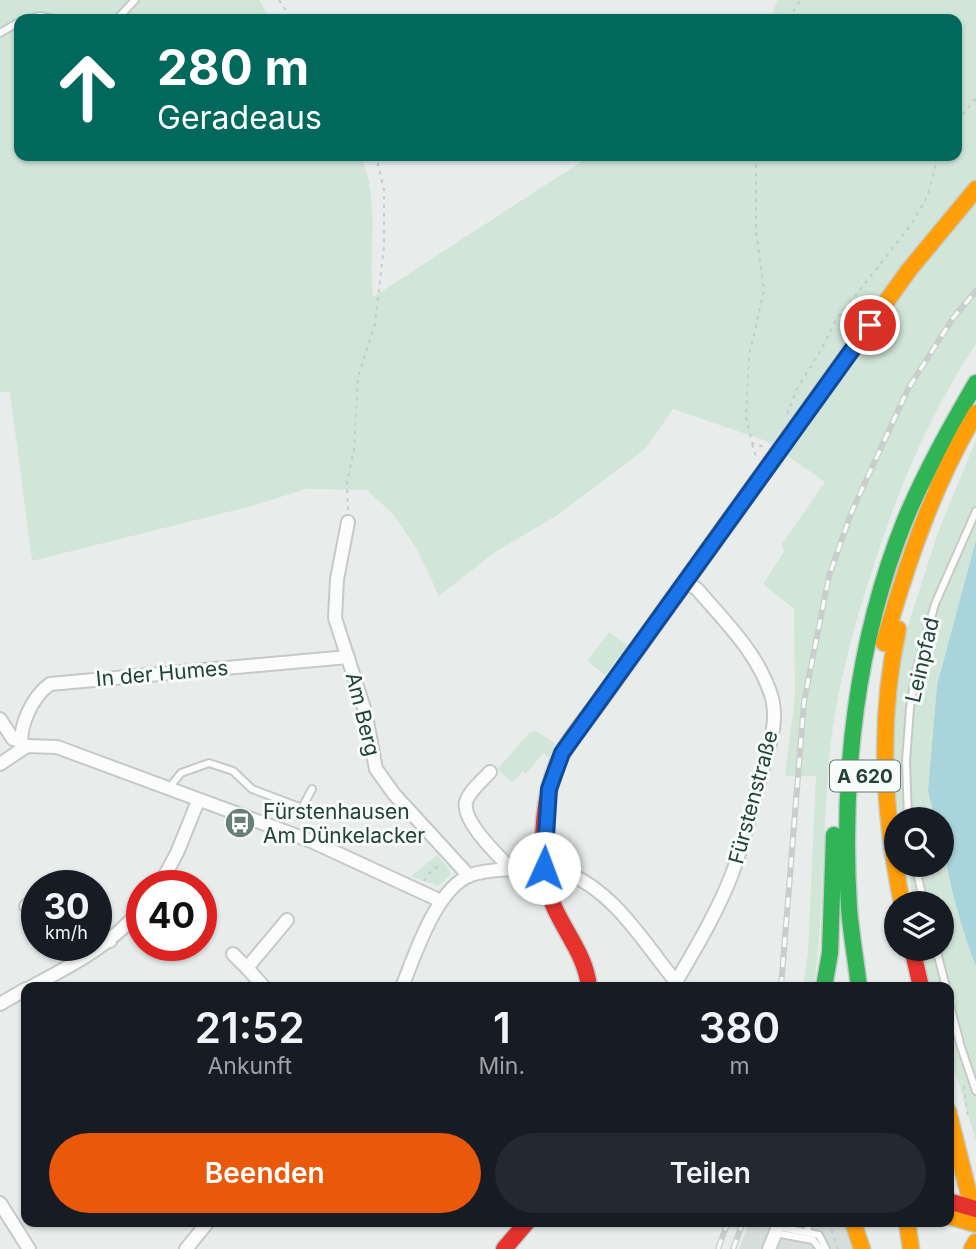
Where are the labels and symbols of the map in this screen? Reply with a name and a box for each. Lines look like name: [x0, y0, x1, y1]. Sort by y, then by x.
pin: [840, 295, 900, 355]
street label: Leinpfad: [900, 615, 944, 705]
street label: In der Humes: [95, 655, 229, 691]
street label: Am Berg: [341, 670, 385, 758]
street label: Fürstenstraße: [723, 727, 783, 867]
road number: A 620: [830, 761, 900, 792]
place label: Fürstenhausen Am Dünkelacker: [263, 799, 425, 848]
bus stop icon: Fürstenhausen Am Dünkelacker: [223, 806, 257, 840]
position arrow: [507, 831, 581, 905]
speed limit sign: 40: [126, 870, 217, 961]

